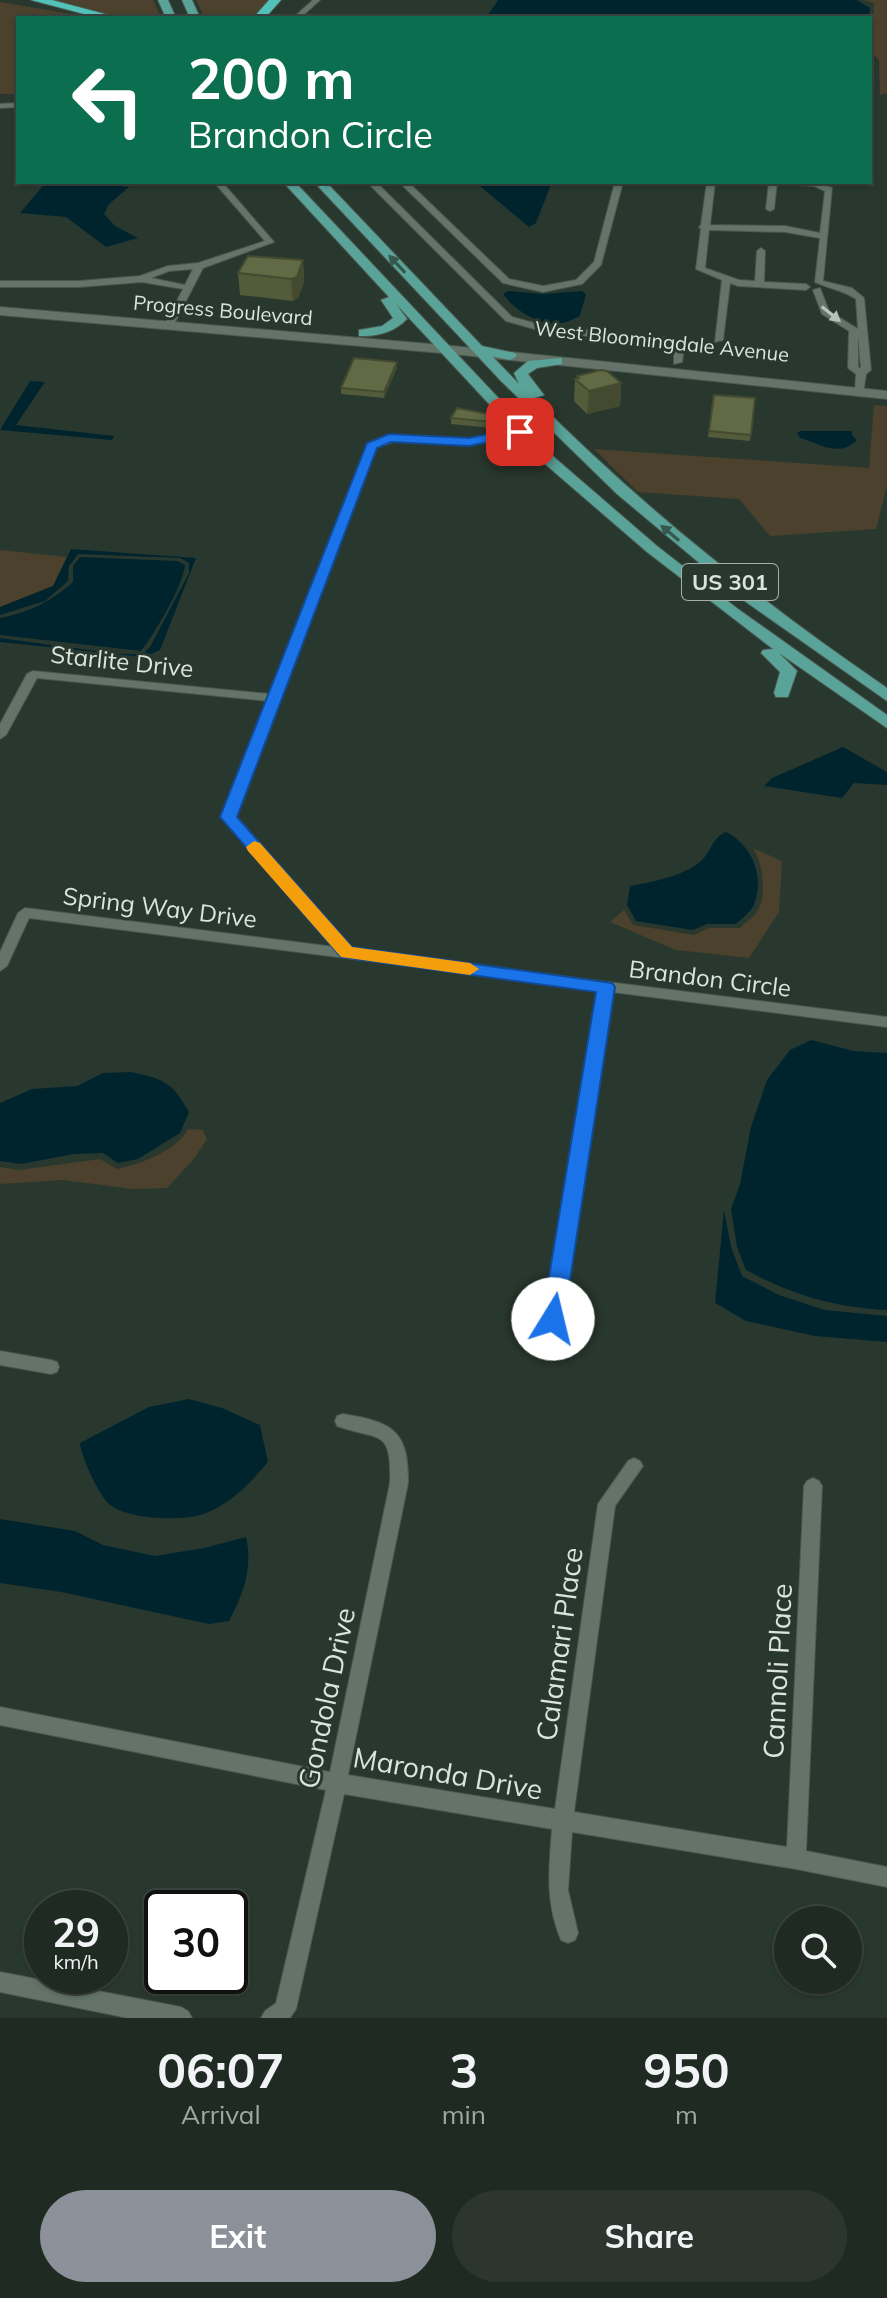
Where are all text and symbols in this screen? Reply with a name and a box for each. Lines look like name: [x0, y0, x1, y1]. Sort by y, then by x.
text: 200 m: [188, 43, 355, 113]
icon: left: [56, 48, 160, 152]
text: Brandon Circle: [188, 112, 433, 157]
one-way arrow: [389, 254, 407, 273]
street label: Progress Boulevard: [132, 290, 314, 330]
one-way arrow: [820, 305, 841, 322]
street label: West Bloomingdale Avenue: [533, 315, 791, 367]
pin: [486, 398, 554, 466]
icon: arrive: [498, 410, 542, 454]
one-way arrow: [660, 525, 680, 542]
road number: US 301: [682, 564, 778, 600]
street label: Starlite Drive: [49, 639, 195, 683]
street label: Spring Way Drive: [61, 880, 259, 934]
street label: Brandon Circle: [627, 953, 793, 1003]
position arrow: [511, 1277, 595, 1361]
street label: Calamari Place: [528, 1545, 590, 1743]
street label: Cannoli Place: [755, 1582, 799, 1760]
street label: Gondola Drive: [290, 1604, 362, 1792]
street label: Maronda Drive: [351, 1739, 545, 1807]
speed limit sign: 30: [144, 1890, 248, 1994]
map controls: [774, 1906, 862, 1994]
button: search: [774, 1906, 862, 1994]
text: 29: [52, 1907, 100, 1957]
text: km/h: [53, 1949, 99, 1974]
text: 06:07: [157, 2040, 284, 2100]
text: 3: [449, 2040, 478, 2100]
text: 950: [643, 2040, 730, 2100]
text: Arrival: [181, 2098, 261, 2131]
text: min: [442, 2098, 486, 2131]
text: m: [675, 2098, 698, 2131]
button: Exit: [40, 2190, 436, 2282]
button: Share: [452, 2190, 847, 2282]

